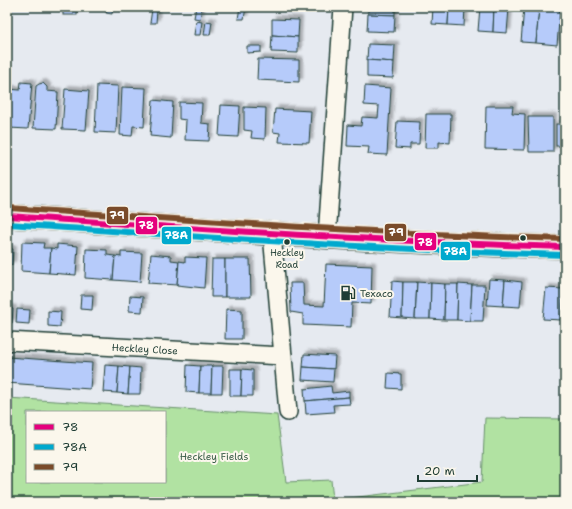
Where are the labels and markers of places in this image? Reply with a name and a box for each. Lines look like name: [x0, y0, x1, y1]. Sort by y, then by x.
unlabelled marker: [518, 233, 528, 243]
marker: Heckley Road: [282, 237, 292, 247]
place label: Heckley Road: [270, 247, 304, 271]
fuel station icon: Texaco: [339, 284, 357, 302]
place label: Texaco: [360, 287, 393, 300]

